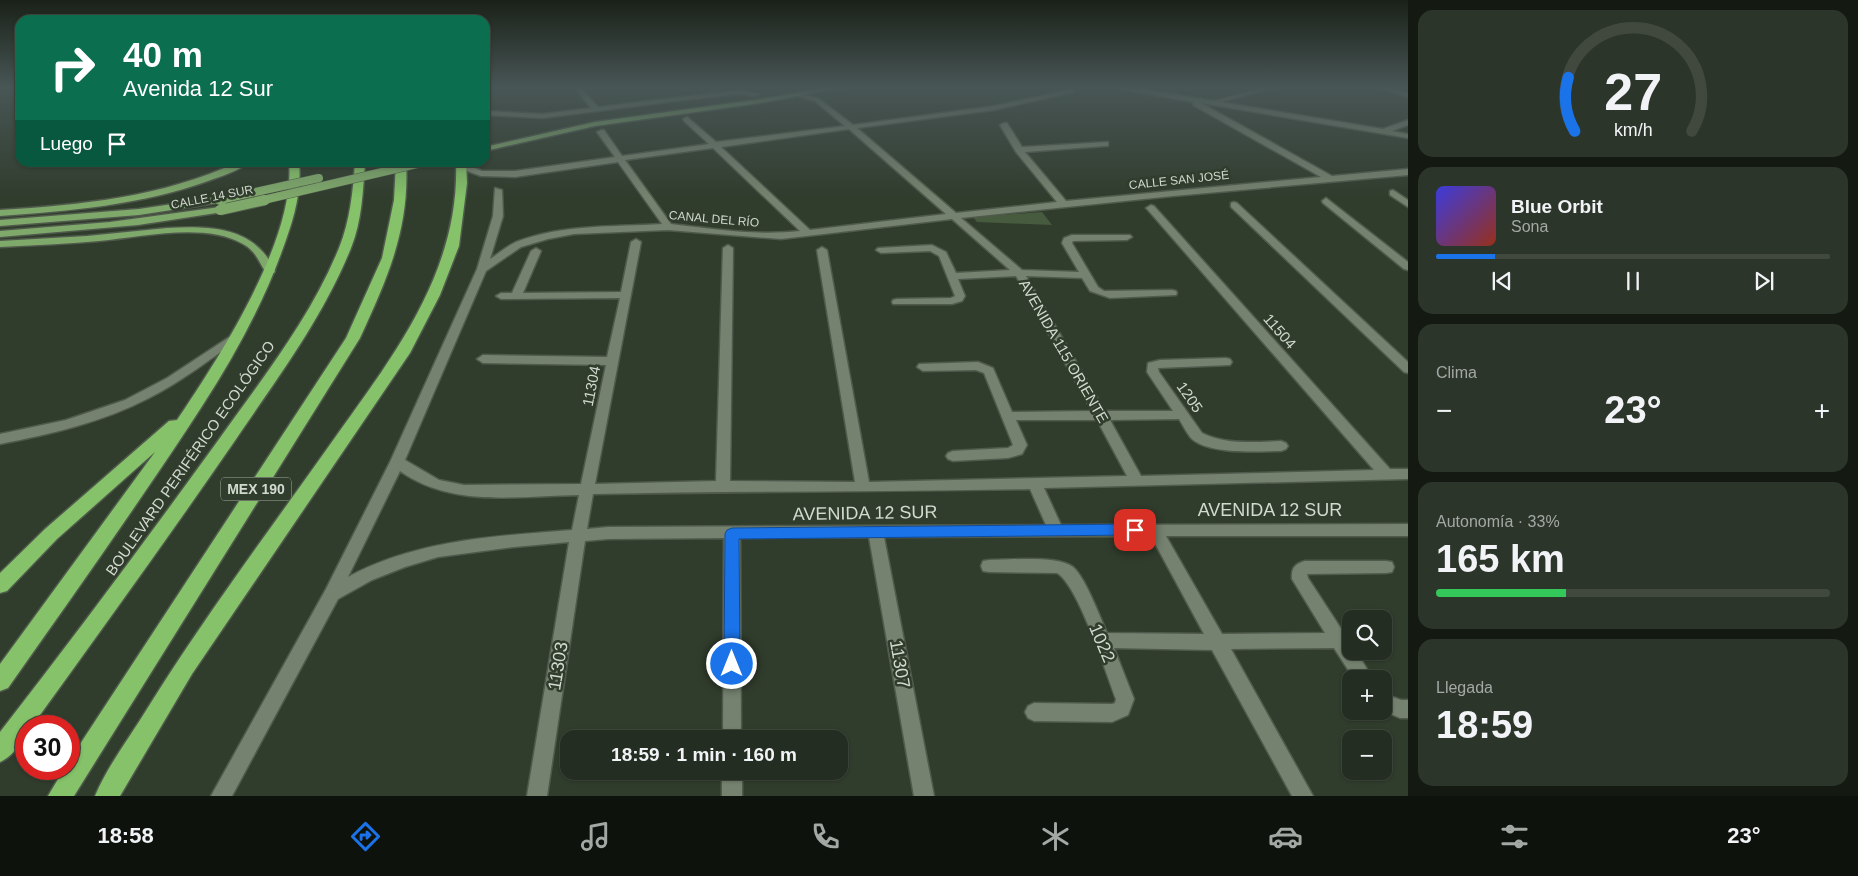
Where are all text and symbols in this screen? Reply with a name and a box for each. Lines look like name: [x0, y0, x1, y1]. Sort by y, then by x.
icon: right: [40, 35, 105, 100]
text: 40 m: [123, 35, 203, 74]
text: 27: [1604, 63, 1662, 121]
text: Avenida 12 Sur: [123, 76, 273, 101]
text: km/h: [1614, 120, 1652, 140]
icon: arrive: [103, 130, 131, 158]
text: Luego: [40, 133, 93, 154]
street label: CALLE SAN JOSÉ: [1128, 167, 1230, 192]
street label: CALLE 14 SUR: [170, 182, 255, 212]
text: Blue Orbit: [1511, 196, 1603, 217]
street label: CANAL DEL RÍO: [668, 207, 760, 230]
text: Sona: [1511, 218, 1548, 235]
icon: previous: [1488, 267, 1516, 295]
icon: pause: [1619, 267, 1647, 295]
icon: next: [1750, 267, 1778, 295]
street label: AVENIDA 115 ORIENTE: [1016, 276, 1112, 426]
street label: 11504: [1260, 310, 1300, 352]
street label: BOULEVARD PERIFÉRICO ECOLÓGICO: [102, 338, 278, 578]
street label: 11304: [579, 364, 603, 408]
text: Clima: [1436, 364, 1477, 381]
street label: 1205: [1173, 378, 1207, 416]
text: 23°: [1604, 389, 1662, 431]
text: −: [1436, 395, 1452, 426]
text: +: [1814, 395, 1830, 426]
road number: MEX 190: [221, 478, 291, 500]
street label: AVENIDA 12 SUR: [1198, 500, 1342, 520]
street label: AVENIDA 12 SUR: [792, 502, 938, 524]
pin: [1114, 509, 1156, 551]
text: Autonomía · 33%: [1436, 513, 1560, 530]
icon: arrive: [1121, 516, 1149, 544]
text: 165 km: [1436, 538, 1565, 580]
map controls: [1342, 610, 1392, 780]
button: search: [1342, 610, 1392, 660]
street label: 1022: [1085, 621, 1119, 665]
position arrow: [705, 637, 757, 689]
street label: 11307: [886, 638, 914, 690]
street label: 11303: [544, 640, 572, 692]
button: +: [1342, 670, 1392, 720]
text: Llegada: [1436, 679, 1493, 696]
text: 18:59: [1436, 704, 1533, 746]
speed limit sign: 30: [15, 715, 80, 780]
button: −: [1342, 730, 1392, 780]
text: 18:59 · 1 min · 160 m: [611, 744, 797, 765]
icon: directions: [348, 819, 383, 854]
icon: music: [578, 819, 613, 854]
icon: phone: [808, 819, 843, 854]
icon: climate: [1038, 819, 1073, 854]
icon: car: [1268, 819, 1303, 854]
icon: filters: [1497, 819, 1532, 854]
text: 18:58: [97, 823, 154, 848]
text: 23°: [1727, 823, 1761, 848]

